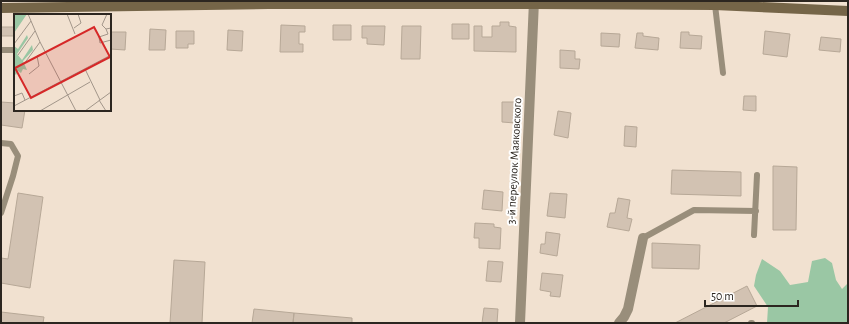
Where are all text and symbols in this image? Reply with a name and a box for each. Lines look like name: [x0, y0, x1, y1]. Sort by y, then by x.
inset map: [14, 14, 111, 111]
street label: 3-й переулок Маяковского: [505, 97, 524, 225]
scale bar: [705, 282, 798, 308]
text: 50 m: [711, 290, 734, 302]

